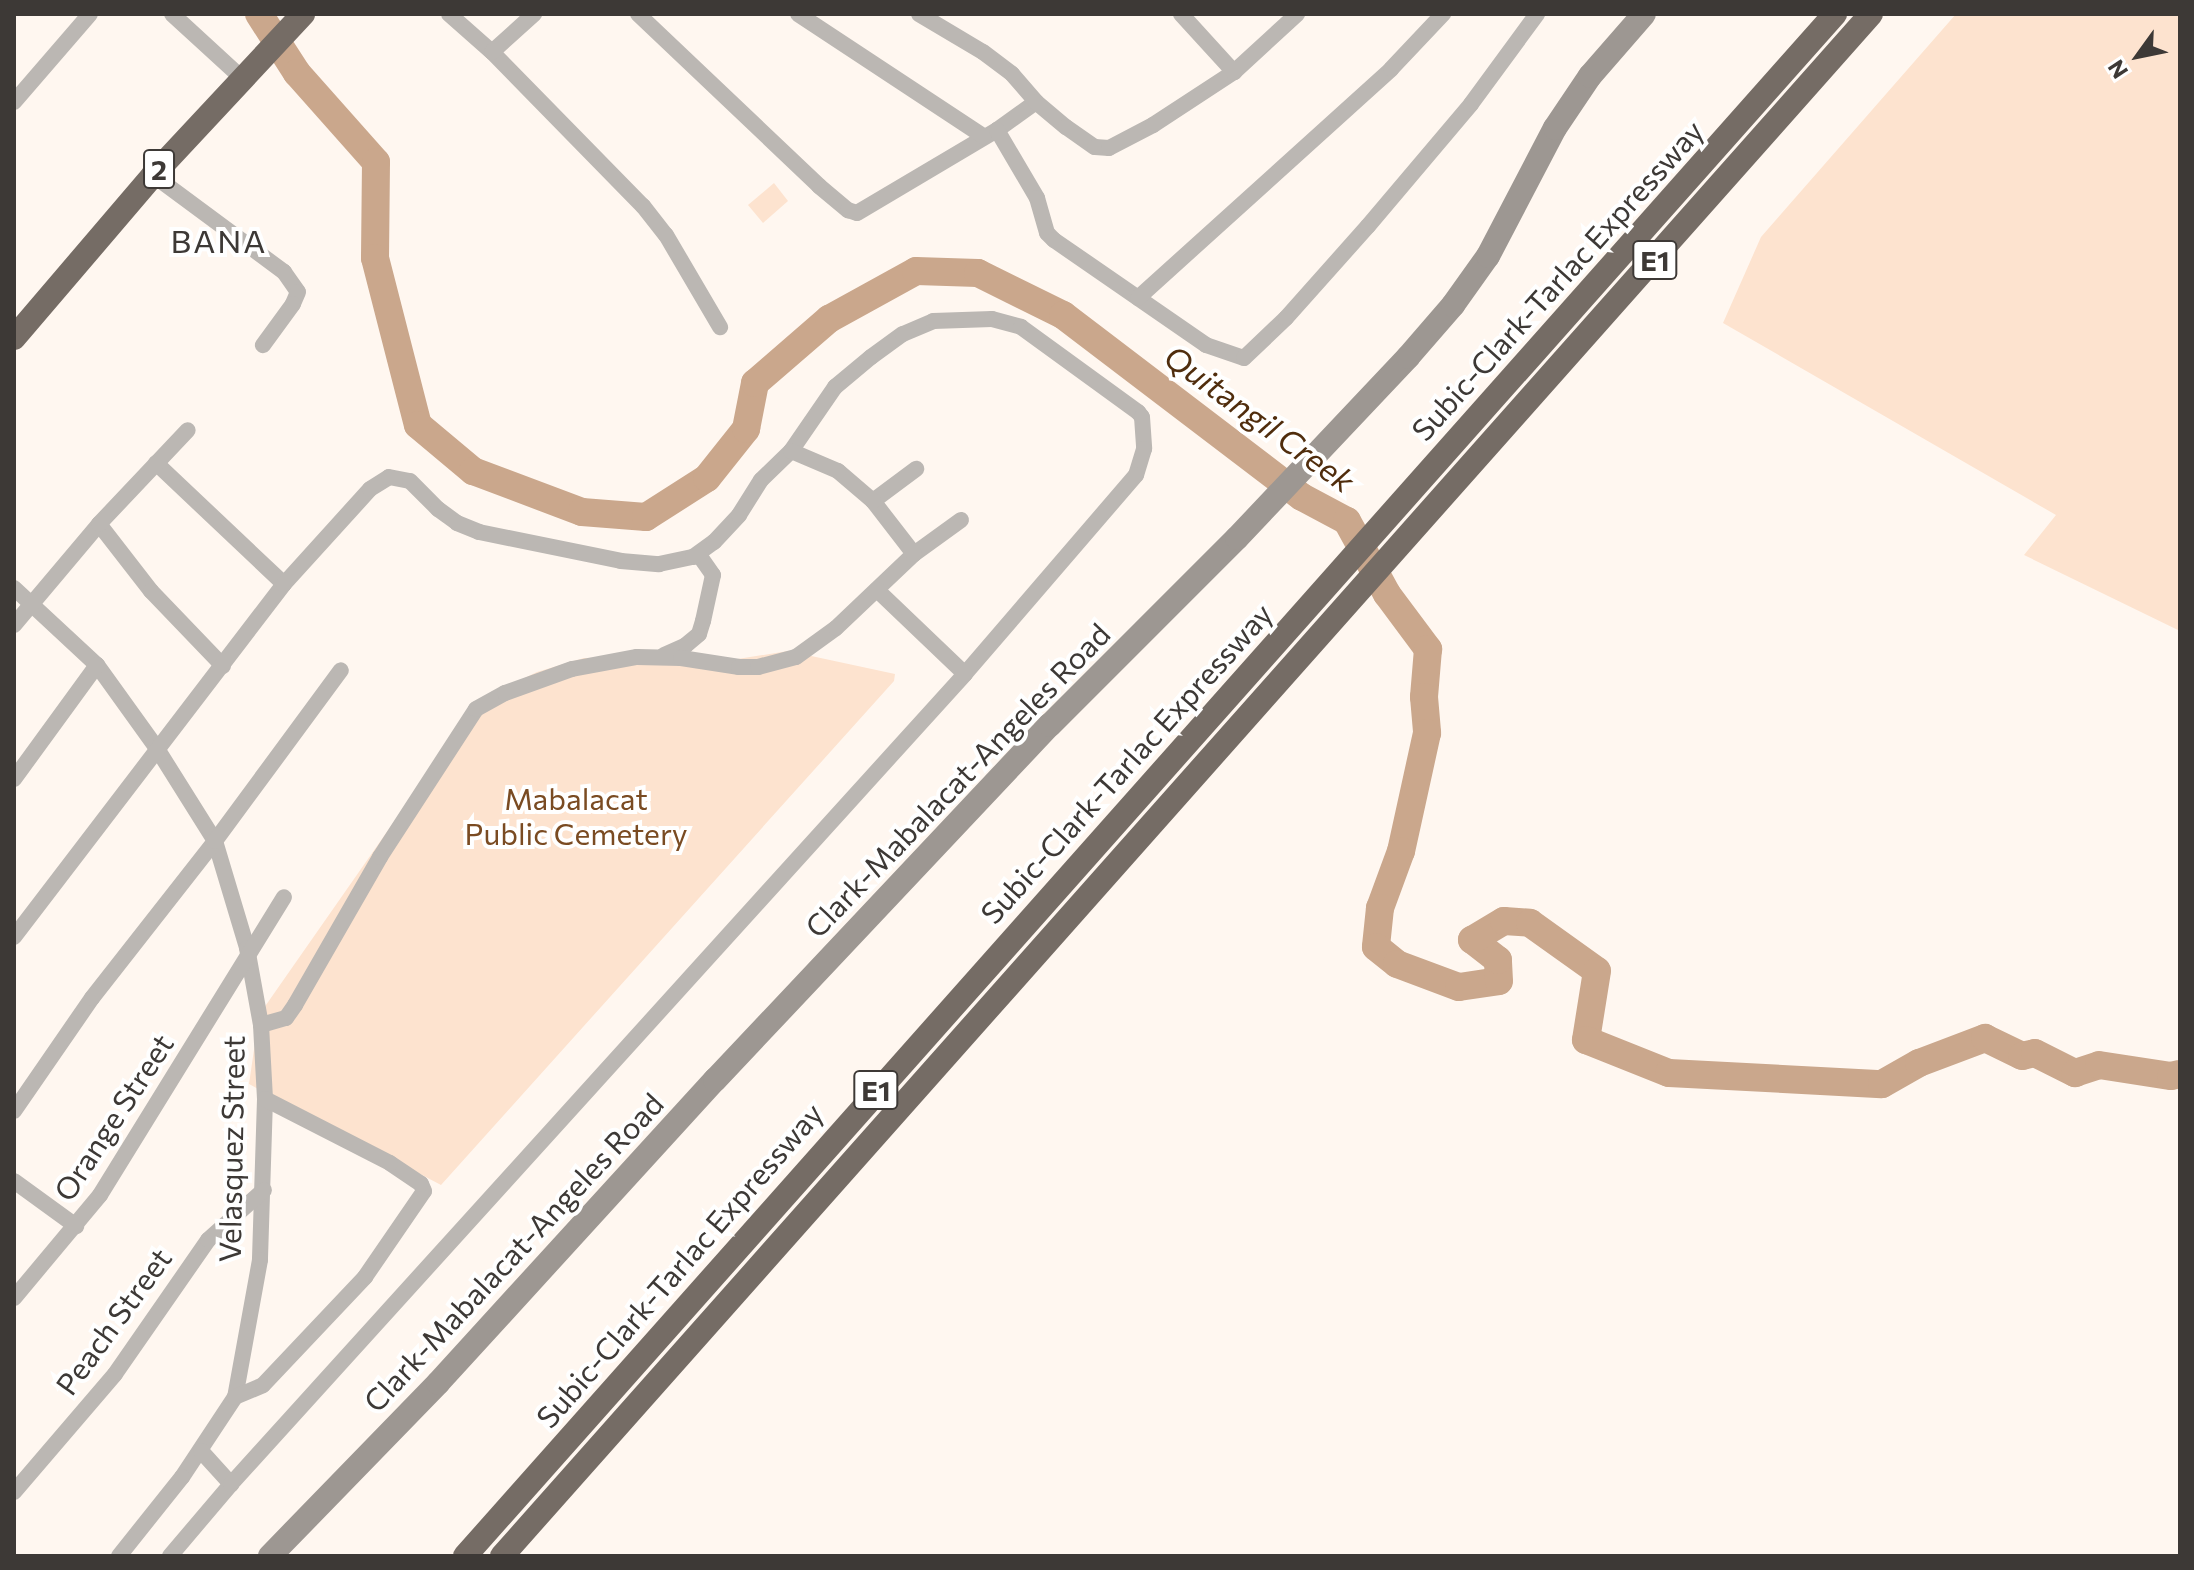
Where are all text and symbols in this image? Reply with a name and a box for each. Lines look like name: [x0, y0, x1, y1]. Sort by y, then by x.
north arrow: [2098, 16, 2178, 96]
text: N: [2102, 55, 2133, 84]
street label: Subic-Clark-Tarlac Expressway: [1404, 113, 1710, 447]
road number: 2: [143, 145, 175, 193]
district label: BANA: [171, 221, 267, 259]
road number: E1: [1631, 236, 1679, 284]
water label: Quitangil Creek: [1157, 336, 1363, 500]
street label: Subic-Clark-Tarlac Expressway: [973, 596, 1279, 930]
street label: Clark-Mabalacat-Angeles Road: [797, 616, 1117, 944]
park label: Mabalacat Public Cemetery: [465, 780, 687, 850]
street label: Orange Street: [46, 1027, 180, 1207]
street label: Velasquez Street: [211, 1035, 251, 1263]
road number: E1: [852, 1066, 900, 1114]
street label: Clark-Mabalacat-Angeles Road: [356, 1085, 670, 1419]
street label: Subic-Clark-Tarlac Expressway: [528, 1095, 830, 1435]
street label: Peach Street: [48, 1241, 178, 1401]

